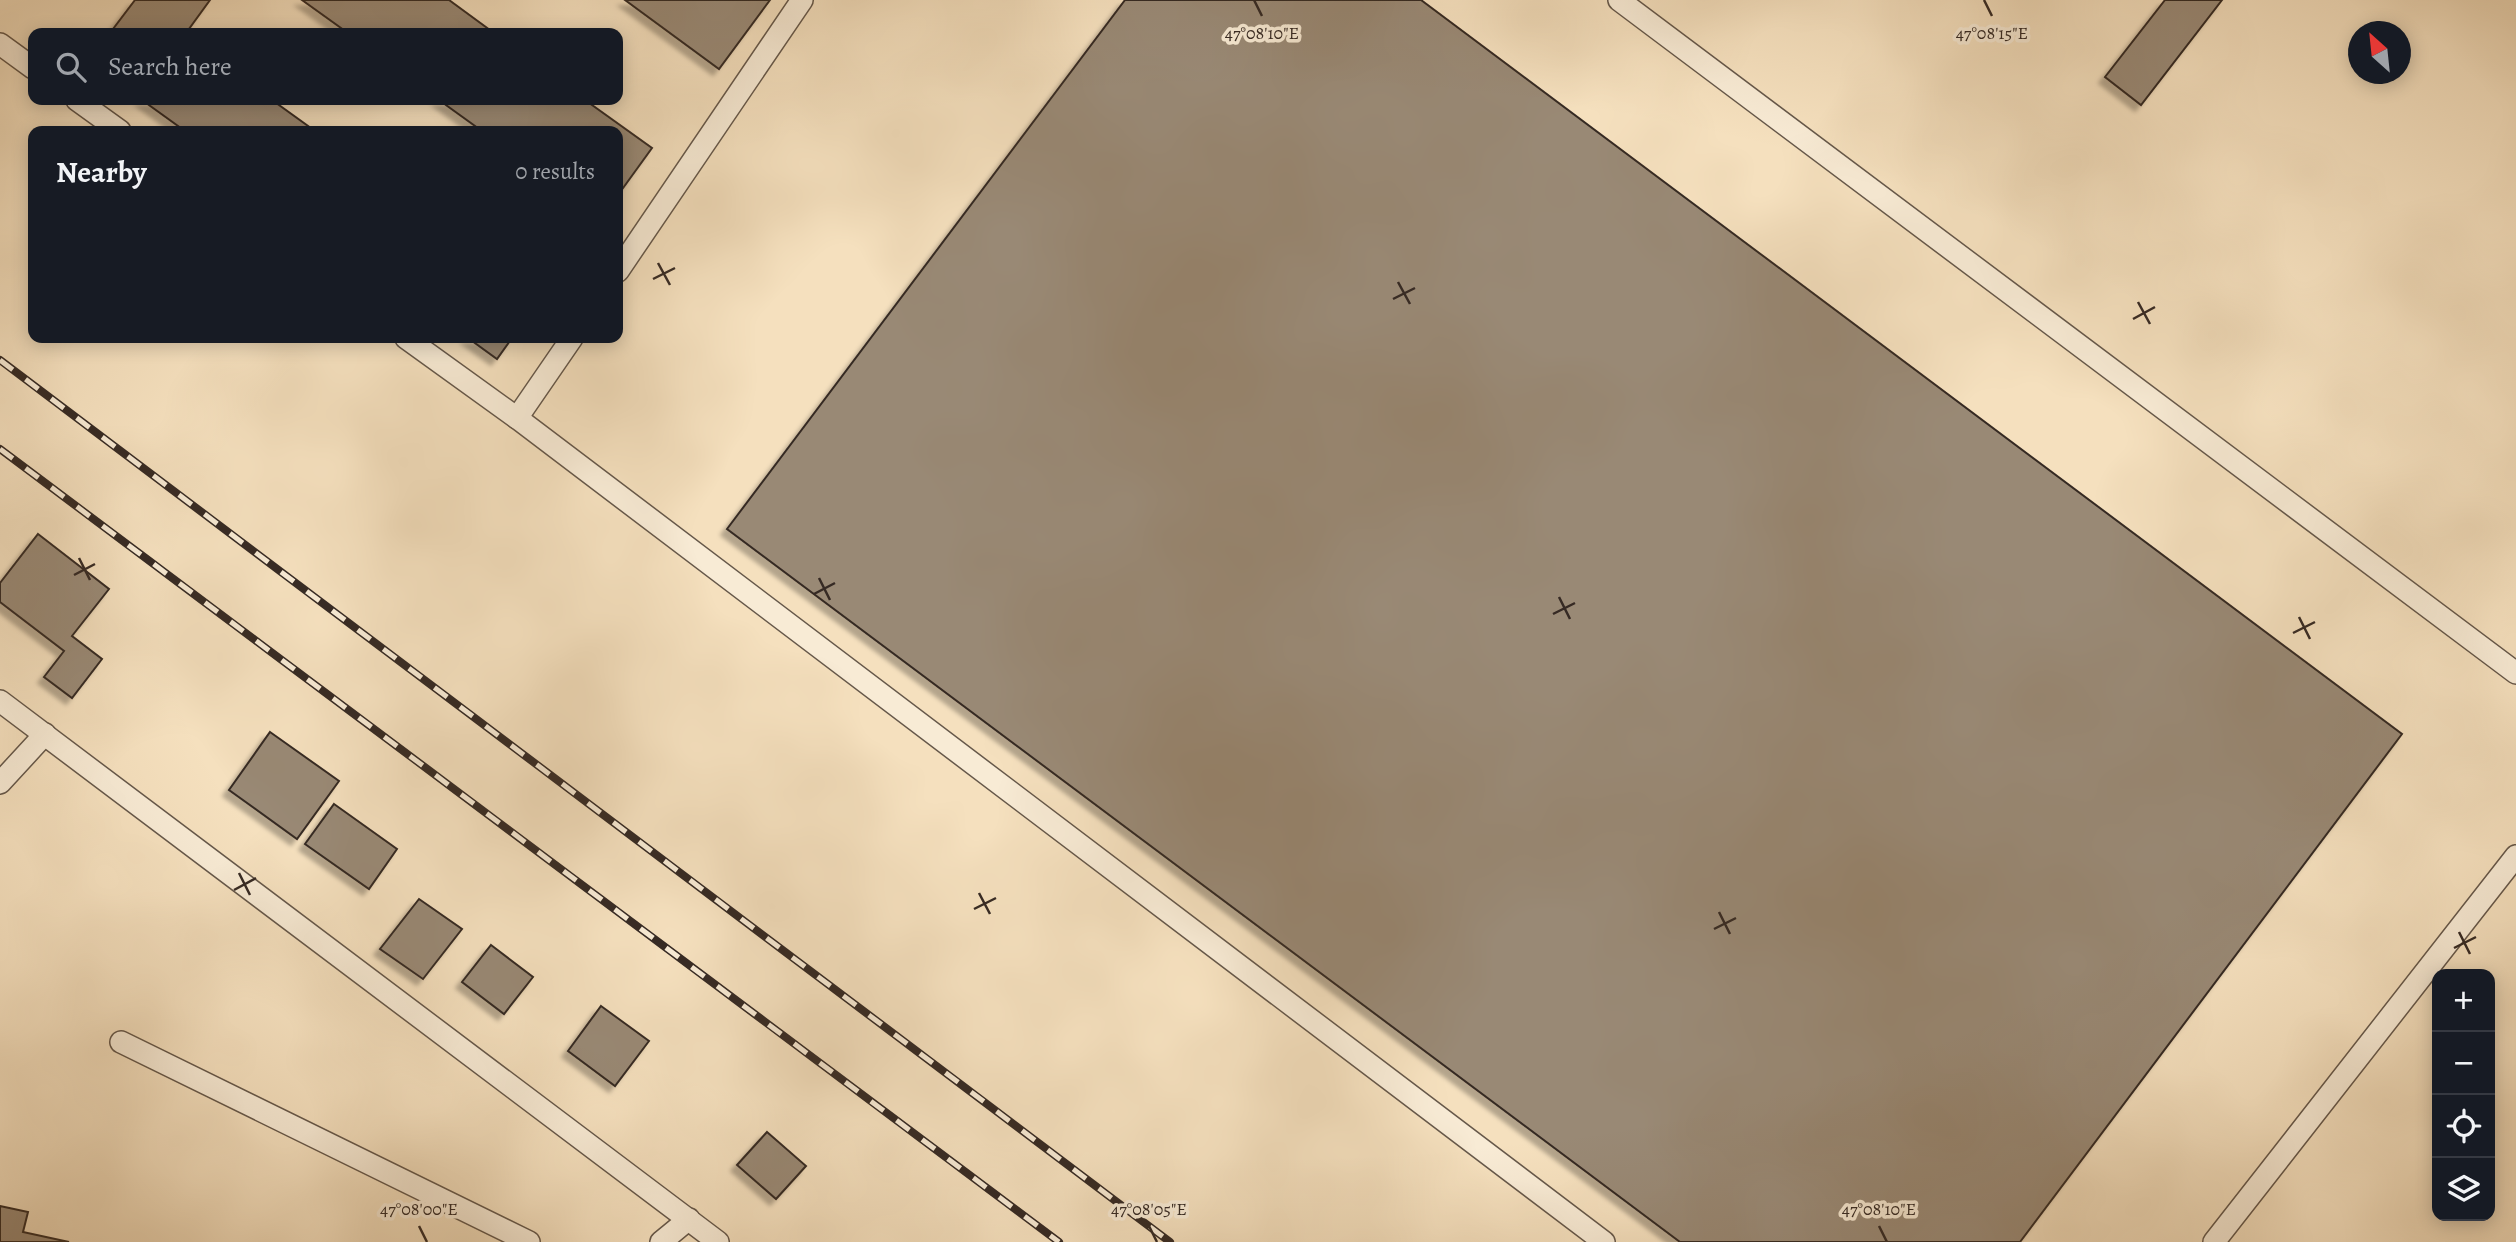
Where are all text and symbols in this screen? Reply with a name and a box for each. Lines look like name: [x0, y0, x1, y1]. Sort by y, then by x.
text: 47°08'10"E: [1225, 21, 1299, 45]
text: 47°08'15"E: [1956, 21, 2028, 45]
north arrow: [2348, 21, 2411, 84]
search box: [28, 28, 623, 105]
icon: search: [52, 48, 90, 86]
text: Search here: [108, 49, 232, 84]
text: Nearby: [56, 152, 147, 192]
text: 0 results: [515, 156, 595, 187]
map controls: [2432, 969, 2495, 1221]
button: +: [2432, 969, 2495, 1032]
button: −: [2432, 1032, 2495, 1095]
button: locate: [2432, 1095, 2495, 1158]
button: layers: [2432, 1158, 2495, 1221]
text: 47°08'00"E: [380, 1197, 458, 1221]
text: 47°08'05"E: [1111, 1197, 1187, 1221]
text: 47°08'10"E: [1842, 1197, 1916, 1221]

